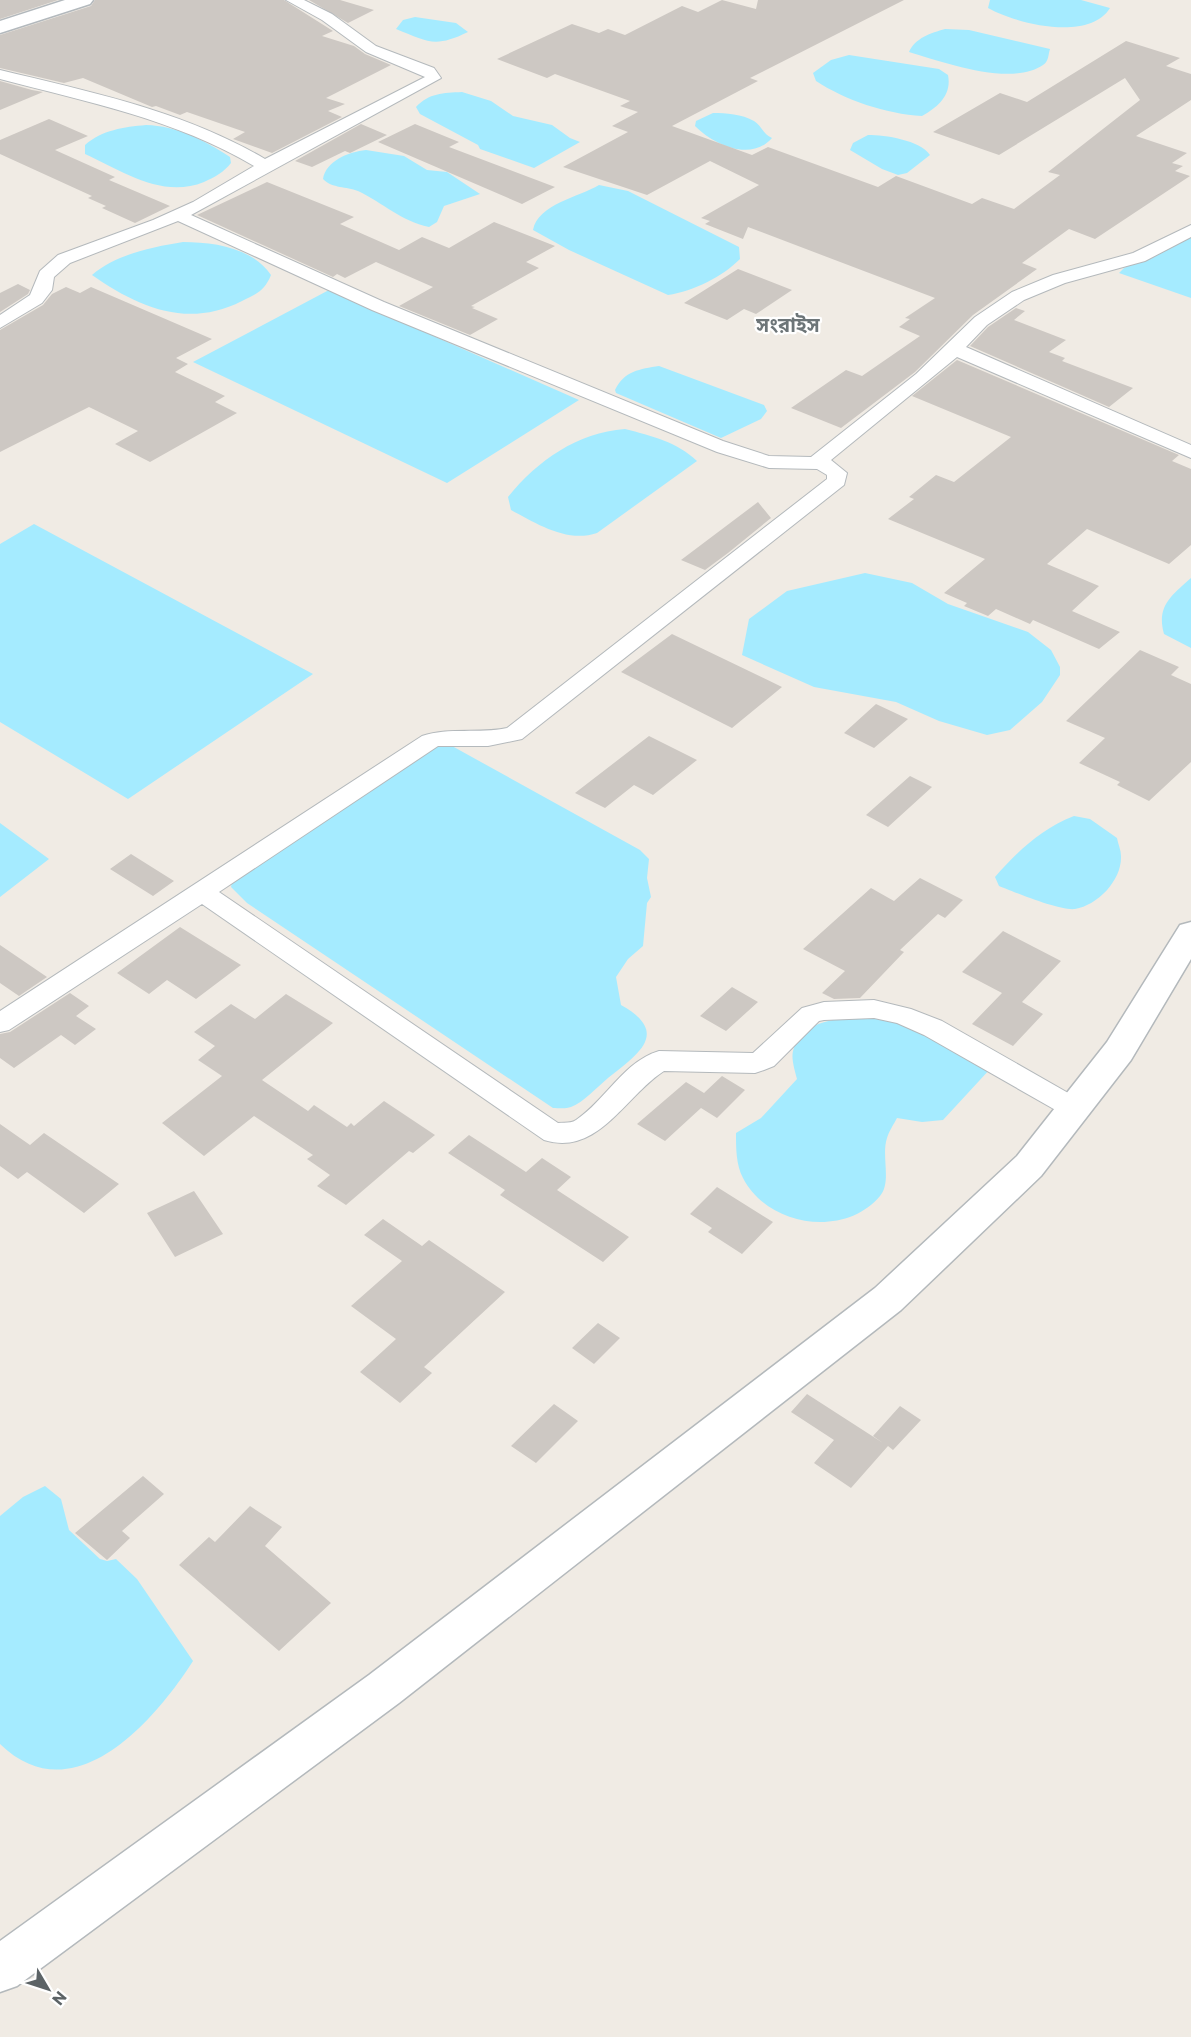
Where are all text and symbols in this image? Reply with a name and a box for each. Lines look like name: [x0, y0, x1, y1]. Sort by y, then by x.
district label: সংরাইস: [755, 312, 821, 336]
north arrow: [18, 1959, 78, 2019]
text: N: [49, 1988, 71, 2009]

